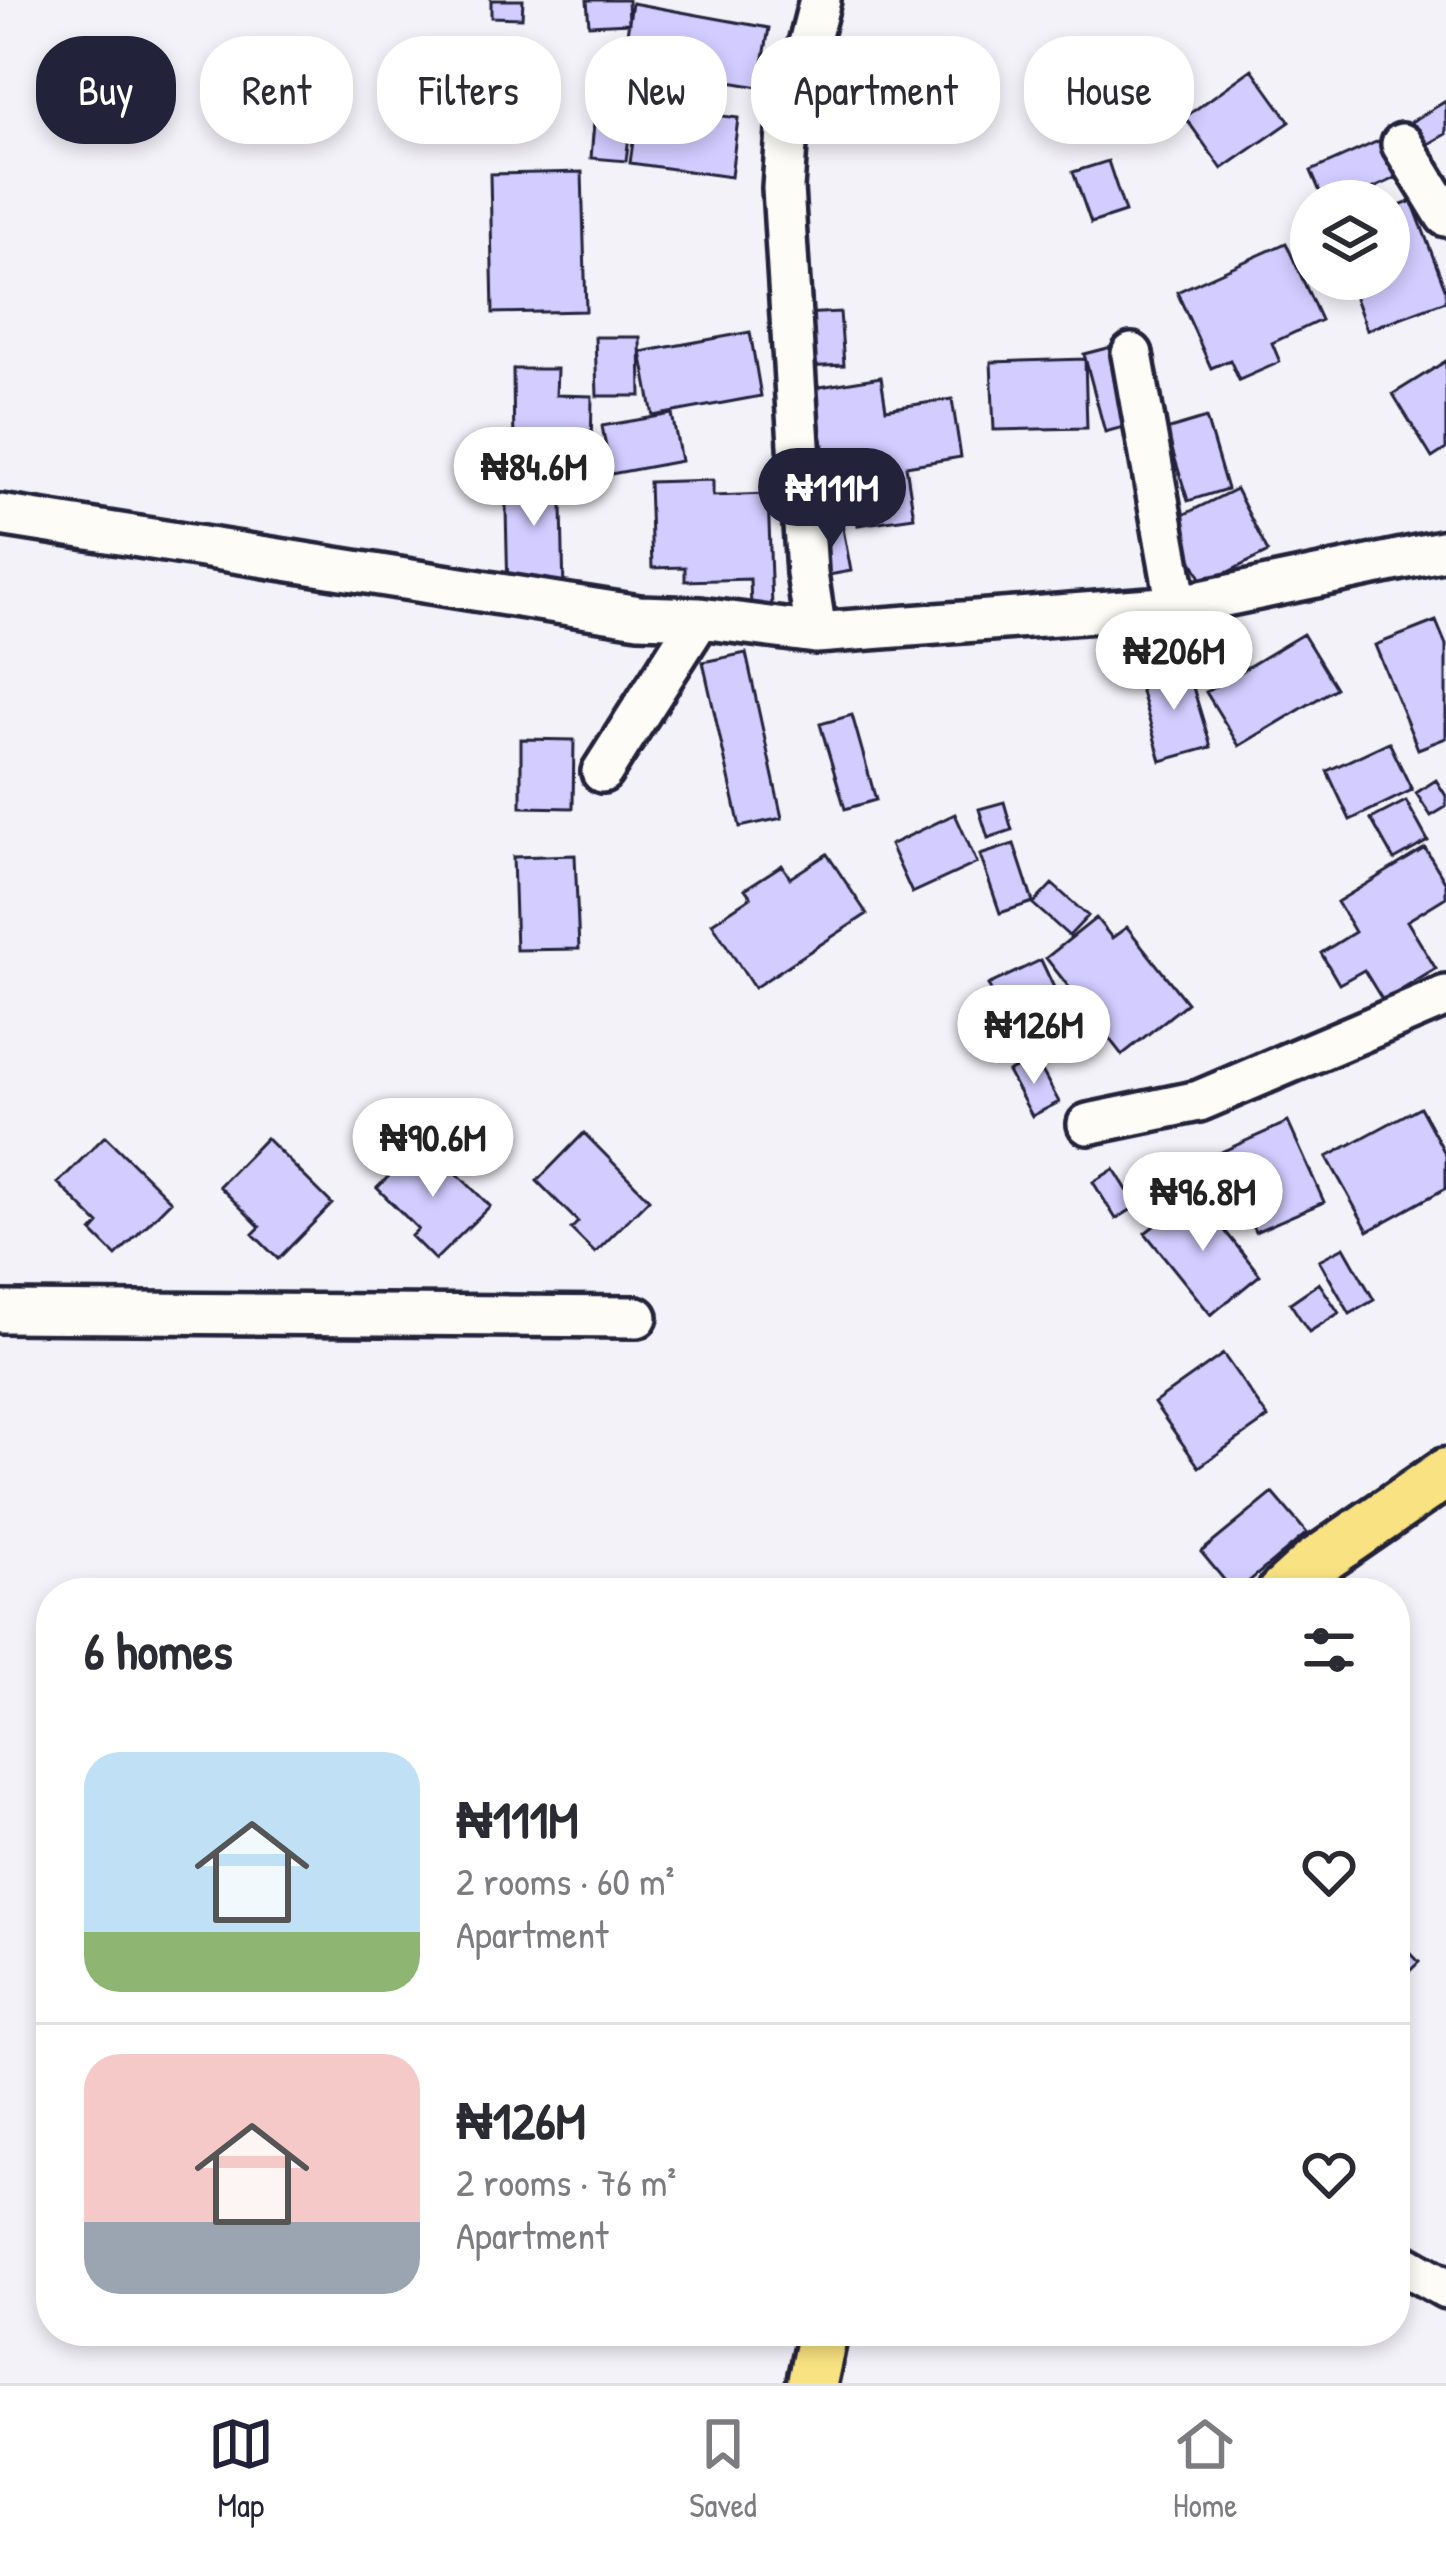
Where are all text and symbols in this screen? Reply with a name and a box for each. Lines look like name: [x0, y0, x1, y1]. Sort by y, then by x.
chip: Buy: [36, 36, 176, 144]
chip: Rent: [200, 36, 353, 144]
chip: Filters: [377, 36, 561, 144]
chip: New: [585, 36, 727, 144]
chip: Apartment: [751, 36, 1000, 144]
chip: House: [1024, 36, 1194, 144]
map controls: [1290, 180, 1410, 300]
button: layers: [1290, 180, 1410, 300]
pin: ₦84.6M: [436, 427, 632, 529]
text: ₦84.6M: [481, 439, 587, 492]
pin: ₦111M: [748, 448, 916, 550]
text: ₦111M: [785, 460, 879, 513]
pin: ₦206M: [1090, 611, 1258, 713]
text: ₦206M: [1123, 623, 1225, 676]
pin: ₦126M: [950, 985, 1118, 1087]
text: ₦126M: [984, 997, 1084, 1050]
pin: ₦90.6M: [335, 1098, 531, 1200]
text: ₦90.6M: [379, 1110, 487, 1163]
pin: ₦96.8M: [1105, 1152, 1301, 1254]
text: ₦96.8M: [1150, 1164, 1256, 1217]
text: 6 homes: [84, 1616, 233, 1685]
icon: filters: [1296, 1617, 1362, 1683]
text: ₦111M: [456, 1785, 579, 1854]
icon: home: [180, 1800, 324, 1944]
icon: heart: [1296, 1839, 1362, 1905]
text: 2 rooms · 60 m²: [456, 1854, 674, 1907]
text: Apartment: [456, 1907, 609, 1960]
text: ₦126M: [456, 2086, 586, 2155]
icon: home: [180, 2102, 324, 2246]
icon: heart: [1296, 2141, 1362, 2207]
text: 2 rooms · 76 m²: [456, 2155, 676, 2208]
text: Apartment: [456, 2208, 609, 2261]
tab: Map: [208, 2411, 274, 2527]
tab: Saved: [689, 2411, 757, 2527]
tab: Home: [1172, 2411, 1238, 2527]

